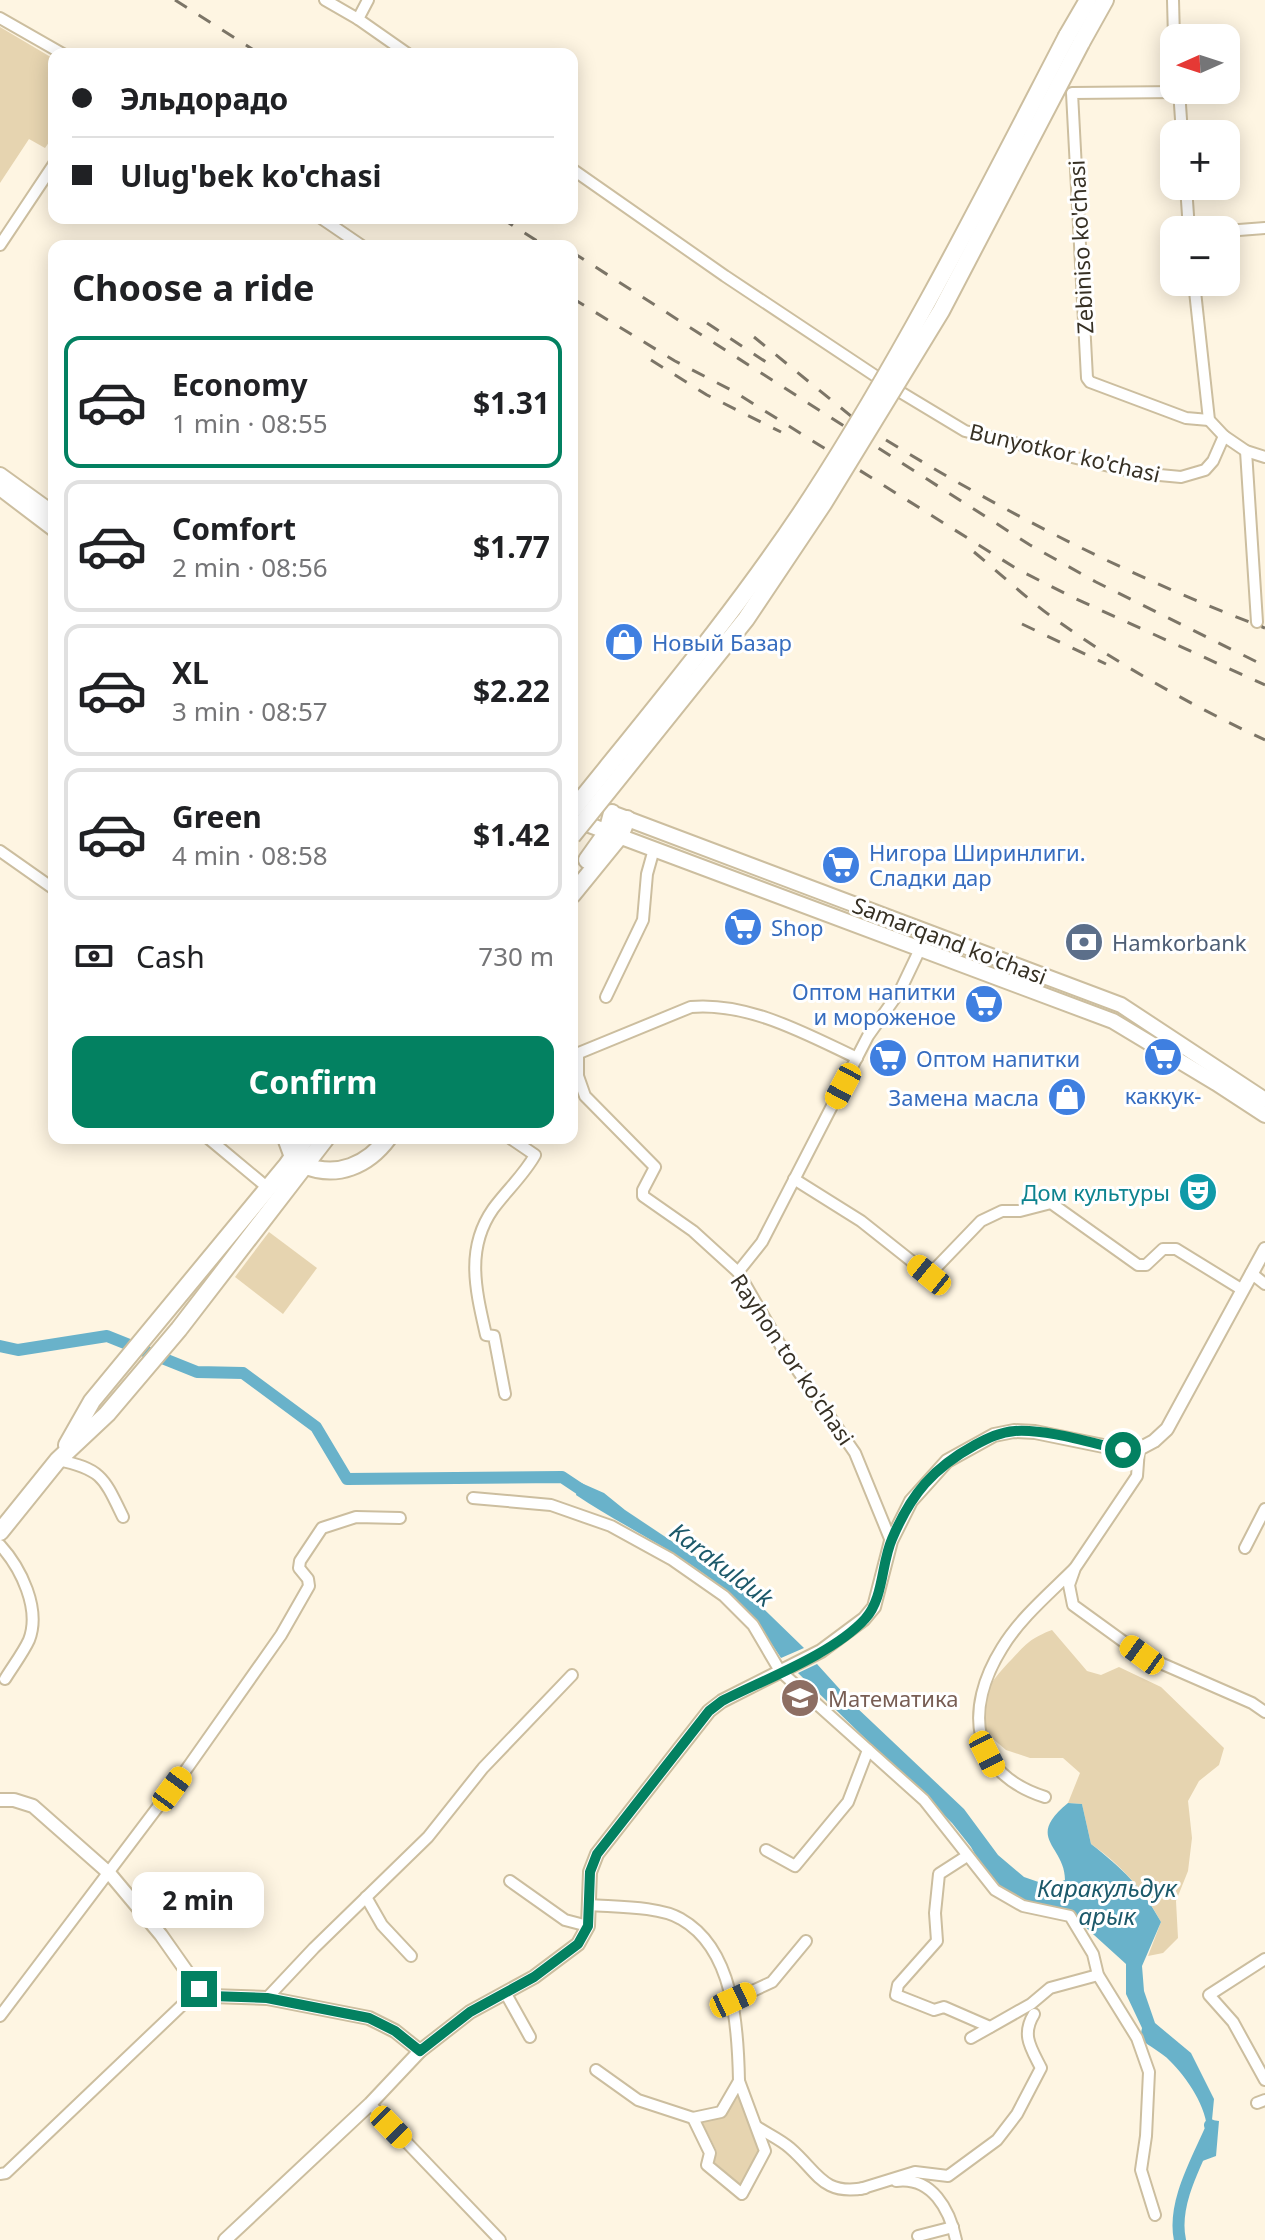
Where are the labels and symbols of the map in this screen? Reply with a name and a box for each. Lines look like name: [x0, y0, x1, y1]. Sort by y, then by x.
north arrow: [1160, 24, 1240, 104]
street label: Zebiniso ko'chasi: [1060, 159, 1100, 335]
street label: Bunyotkor ko'chasi: [967, 415, 1163, 489]
shop icon: Новый Базар: [603, 621, 645, 663]
place label: Новый Базар: [652, 627, 792, 657]
place label: Нигора Ширинлиги. Сладки дар: [869, 837, 1086, 892]
supermarket icon: Нигора Ширинлиги. Сладки дар: [820, 844, 862, 886]
street label: Samarqand ko'chasi: [849, 889, 1051, 991]
supermarket icon: Shop: [722, 906, 764, 948]
place label: Shop: [771, 912, 824, 942]
bank icon: Hamkorbank: [1063, 921, 1105, 963]
place label: Hamkorbank: [1112, 927, 1247, 957]
place label: Оптом напитки и мороженое: [792, 976, 956, 1031]
supermarket icon: Оптом напитки и мороженое: [963, 983, 1005, 1025]
supermarket icon: каккук-: [1142, 1036, 1184, 1078]
supermarket icon: Оптом напитки: [867, 1037, 909, 1079]
place label: Оптом напитки: [916, 1043, 1080, 1073]
car: [821, 1059, 865, 1113]
shop icon: Замена масла: [1046, 1076, 1088, 1118]
place label: каккук-: [1125, 1080, 1201, 1110]
place label: Замена масла: [888, 1082, 1039, 1112]
theatre icon: Дом культуры: [1177, 1171, 1219, 1213]
place label: Дом культуры: [1021, 1177, 1170, 1207]
car: [903, 1251, 955, 1299]
street label: Rayhon tor ko'chasi: [724, 1267, 862, 1451]
route start: [1105, 1432, 1141, 1468]
water label: Karakulduk: [664, 1514, 781, 1614]
car: [1116, 1631, 1168, 1679]
school or university icon: Математика: [779, 1677, 821, 1719]
place label: Математика: [828, 1683, 958, 1713]
car: [965, 1727, 1009, 1781]
car: [148, 1763, 196, 1815]
water label: Каракульдук арык: [1037, 1871, 1178, 1932]
callout: 2 min: [133, 1873, 265, 1929]
route end: [181, 1971, 217, 2007]
car: [706, 1979, 760, 2021]
car: [366, 2101, 416, 2153]

